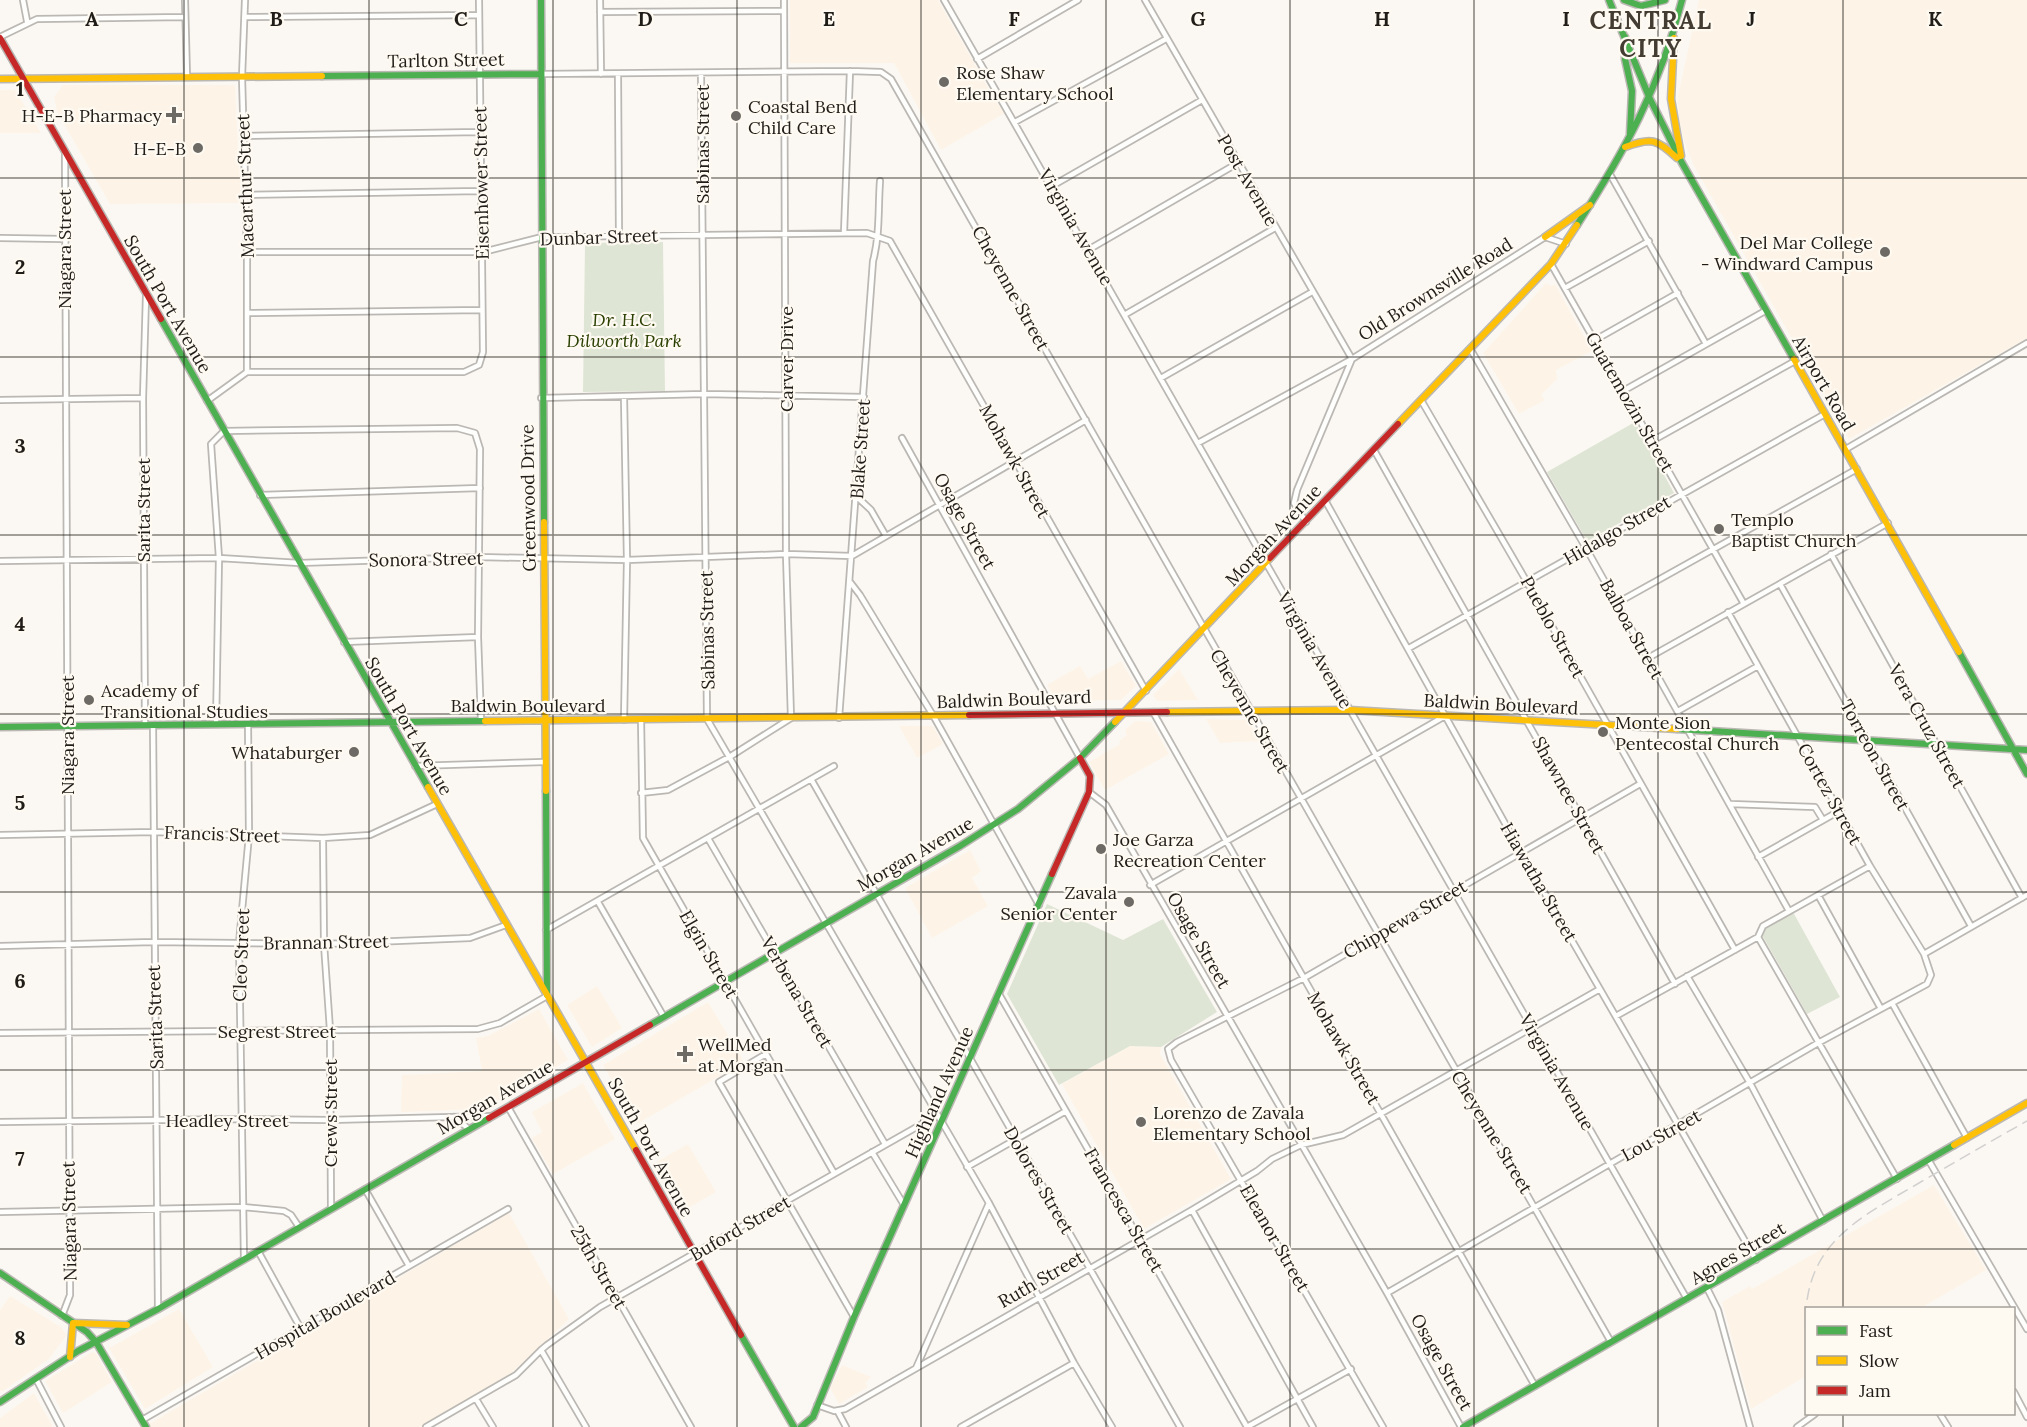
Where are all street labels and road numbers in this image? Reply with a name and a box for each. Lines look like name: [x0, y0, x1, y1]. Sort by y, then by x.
street label: Tarlton Street: [387, 47, 505, 73]
street label: Sabinas Street: [691, 84, 714, 204]
street label: Eisenhower Street: [468, 106, 494, 260]
street label: Macarthur Street: [231, 113, 259, 259]
street label: Post Avenue: [1212, 130, 1284, 230]
street label: Virginia Avenue: [1033, 164, 1119, 290]
street label: Niagara Street: [53, 189, 76, 309]
street label: Cheyenne Street: [967, 221, 1055, 355]
street label: Dunbar Street: [539, 223, 659, 251]
street label: South Port Avenue: [119, 231, 217, 377]
street label: Old Brownsville Road: [1354, 232, 1517, 346]
street label: Carver Drive: [775, 306, 798, 412]
street label: Guatemozin Street: [1581, 328, 1679, 476]
street label: Airport Road: [1787, 330, 1861, 435]
street label: Blake Street: [845, 398, 875, 500]
street label: Mohawk Street: [974, 400, 1056, 522]
street label: Greenwood Drive: [515, 424, 541, 572]
street label: Sarita Street: [132, 458, 155, 562]
street label: Osage Street: [929, 468, 1001, 574]
street label: Morgan Avenue: [1220, 479, 1326, 591]
street label: Hidalgo Street: [1559, 490, 1675, 570]
street label: Sonora Street: [368, 546, 484, 572]
street label: Sabinas Street: [694, 570, 720, 690]
street label: Pueblo Street: [1516, 572, 1590, 682]
street label: Balboa Street: [1595, 575, 1669, 683]
street label: Virginia Avenue: [1272, 587, 1358, 713]
street label: Cheyenne Street: [1205, 645, 1295, 777]
street label: South Port Avenue: [360, 653, 458, 799]
street label: Vera Cruz Street: [1883, 659, 1971, 792]
street label: Niagara Street: [56, 675, 79, 795]
street label: Baldwin Boulevard: [936, 685, 1092, 713]
street label: Baldwin Boulevard: [1423, 688, 1579, 720]
street label: Baldwin Boulevard: [451, 694, 606, 717]
street label: Torreon Street: [1835, 695, 1915, 815]
street label: Shawnee Street: [1527, 732, 1611, 858]
street label: Cortez Street: [1793, 739, 1867, 849]
street label: Morgan Avenue: [853, 811, 978, 897]
street label: Hiawatha Street: [1495, 818, 1583, 946]
street label: Francis Street: [163, 820, 281, 848]
street label: Chippewa Street: [1339, 874, 1471, 964]
street label: Osage Street: [1162, 888, 1236, 992]
street label: Elgin Street: [674, 906, 744, 1002]
street label: Cleo Street: [228, 908, 254, 1002]
street label: Brannan Street: [263, 929, 389, 955]
street label: Verbena Street: [755, 931, 838, 1052]
street label: Sarita Street: [142, 964, 168, 1070]
street label: Mohawk Street: [1302, 987, 1386, 1109]
street label: Virginia Avenue: [1514, 1009, 1600, 1135]
street label: Segrest Street: [218, 1020, 336, 1043]
street label: Highland Avenue: [900, 1022, 978, 1161]
street label: Morgan Avenue: [433, 1054, 558, 1140]
street label: Crews Street: [319, 1059, 342, 1167]
street label: Cheyenne Street: [1446, 1066, 1538, 1198]
street label: South Port Avenue: [603, 1073, 699, 1221]
street label: Lou Street: [1617, 1104, 1705, 1166]
street label: Headley Street: [165, 1109, 289, 1132]
street label: Dolores Street: [999, 1122, 1079, 1238]
street label: Francesca Street: [1079, 1144, 1169, 1276]
street label: Niagara Street: [56, 1161, 82, 1281]
street label: Eleanor Street: [1235, 1180, 1315, 1296]
street label: Buford Street: [686, 1190, 795, 1266]
street label: Agnes Street: [1685, 1217, 1790, 1290]
street label: 25th Street: [566, 1221, 632, 1313]
street label: Ruth Street: [994, 1245, 1088, 1313]
street label: Hospital Boulevard: [251, 1265, 399, 1364]
street label: Osage Street: [1406, 1309, 1478, 1415]

